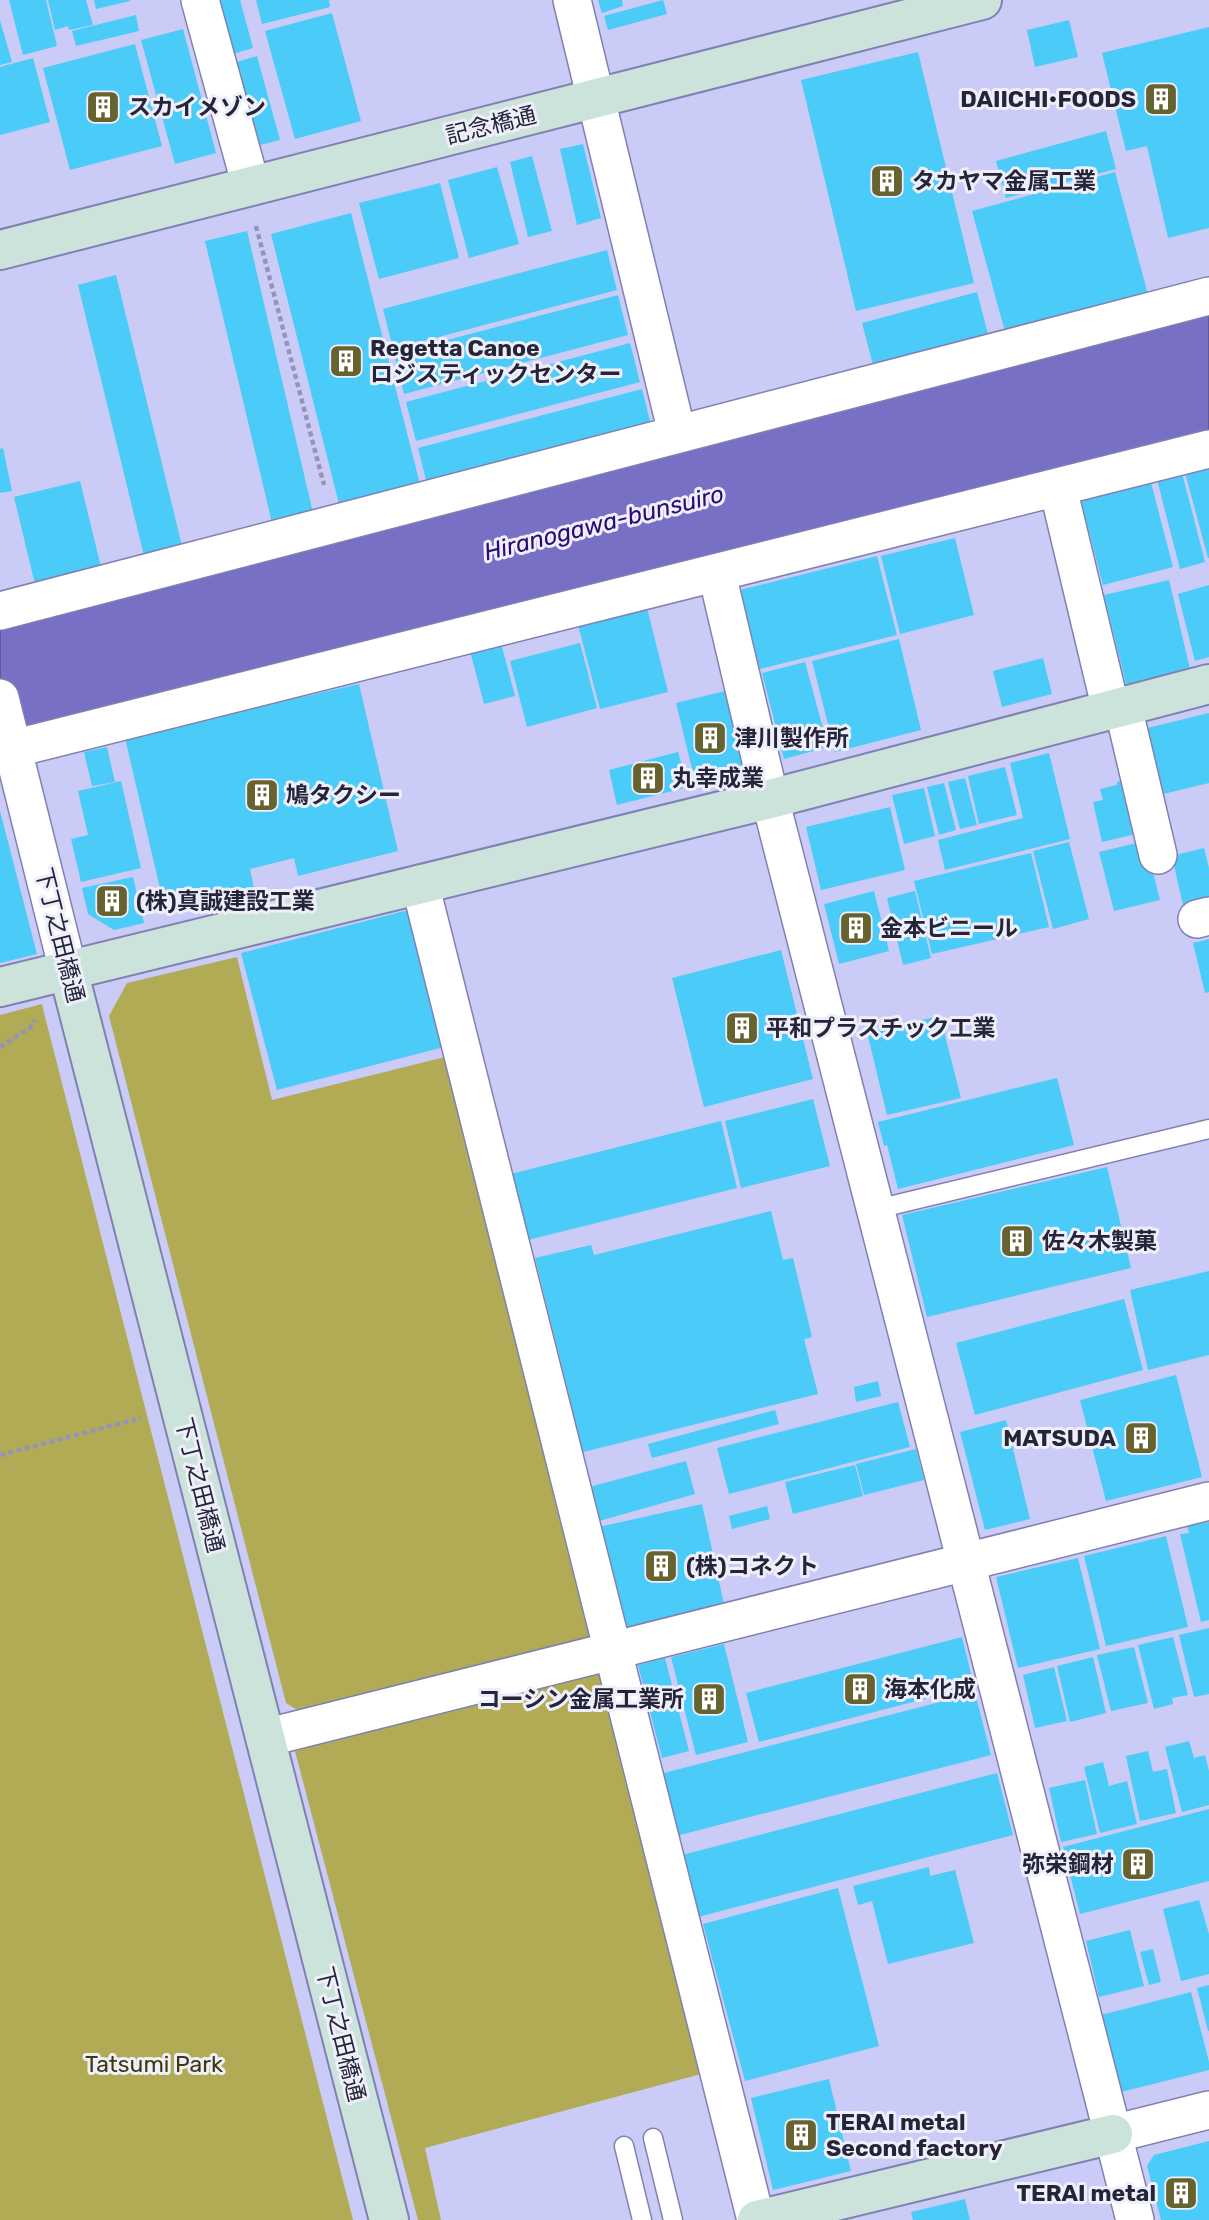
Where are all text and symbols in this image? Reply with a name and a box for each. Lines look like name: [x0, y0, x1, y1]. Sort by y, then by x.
building icon: DAIICHI•FOODS: [1142, 80, 1180, 118]
place label: DAIICHI•FOODS: [960, 85, 1136, 113]
building icon: スカイメゾン: [84, 88, 122, 126]
place label: スカイメゾン: [128, 93, 266, 121]
street label: 記念橋通: [443, 100, 539, 150]
building icon: タカヤマ金属工業: [868, 162, 906, 200]
place label: タカヤマ金属工業: [912, 167, 1096, 195]
place label: Regetta Canoe ロジスティックセンター: [370, 334, 622, 388]
building icon: Regetta Canoe ロジスティックセンター: [327, 342, 365, 380]
water label: Hiranogawa-bunsuiro: [481, 480, 727, 566]
building icon: 津川製作所: [691, 719, 729, 757]
place label: 津川製作所: [734, 724, 849, 752]
building icon: 丸幸成業: [629, 759, 667, 797]
place label: 丸幸成業: [672, 764, 764, 792]
building icon: 鳩タクシー: [243, 776, 281, 814]
place label: 鳩タクシー: [286, 781, 401, 809]
street label: 下丁之田橋通: [30, 865, 90, 1005]
building icon: (株)真誠建設工業: [93, 882, 131, 920]
place label: (株)真誠建設工業: [136, 887, 315, 915]
building icon: 金本ビニール: [837, 909, 875, 947]
place label: 金本ビニール: [880, 914, 1018, 942]
building icon: 平和プラスチック工業: [723, 1009, 761, 1047]
place label: 平和プラスチック工業: [766, 1014, 996, 1042]
building icon: 佐々木製菓: [998, 1222, 1036, 1260]
place label: 佐々木製菓: [1042, 1227, 1157, 1255]
street label: 下丁之田橋通: [170, 1415, 230, 1555]
building icon: MATSUDA: [1122, 1419, 1160, 1457]
place label: MATSUDA: [1003, 1424, 1117, 1452]
building icon: (株)コネクト: [642, 1547, 680, 1585]
place label: (株)コネクト: [686, 1552, 819, 1580]
building icon: 海本化成: [841, 1670, 879, 1708]
place label: 海本化成: [884, 1675, 976, 1703]
building icon: コーシン金属工業所: [690, 1680, 728, 1718]
place label: コーシン金属工業所: [477, 1685, 684, 1713]
building icon: 弥栄鋼材: [1119, 1845, 1157, 1883]
place label: 弥栄鋼材: [1022, 1850, 1114, 1878]
street label: 下丁之田橋通: [311, 1964, 371, 2104]
park label: Tatsumi Park: [85, 2050, 223, 2078]
place label: TERAI metal Second factory: [826, 2108, 1003, 2162]
building icon: TERAI metal Second factory: [782, 2116, 820, 2154]
building icon: TERAI metal: [1162, 2174, 1200, 2212]
place label: TERAI metal: [1017, 2179, 1156, 2207]

